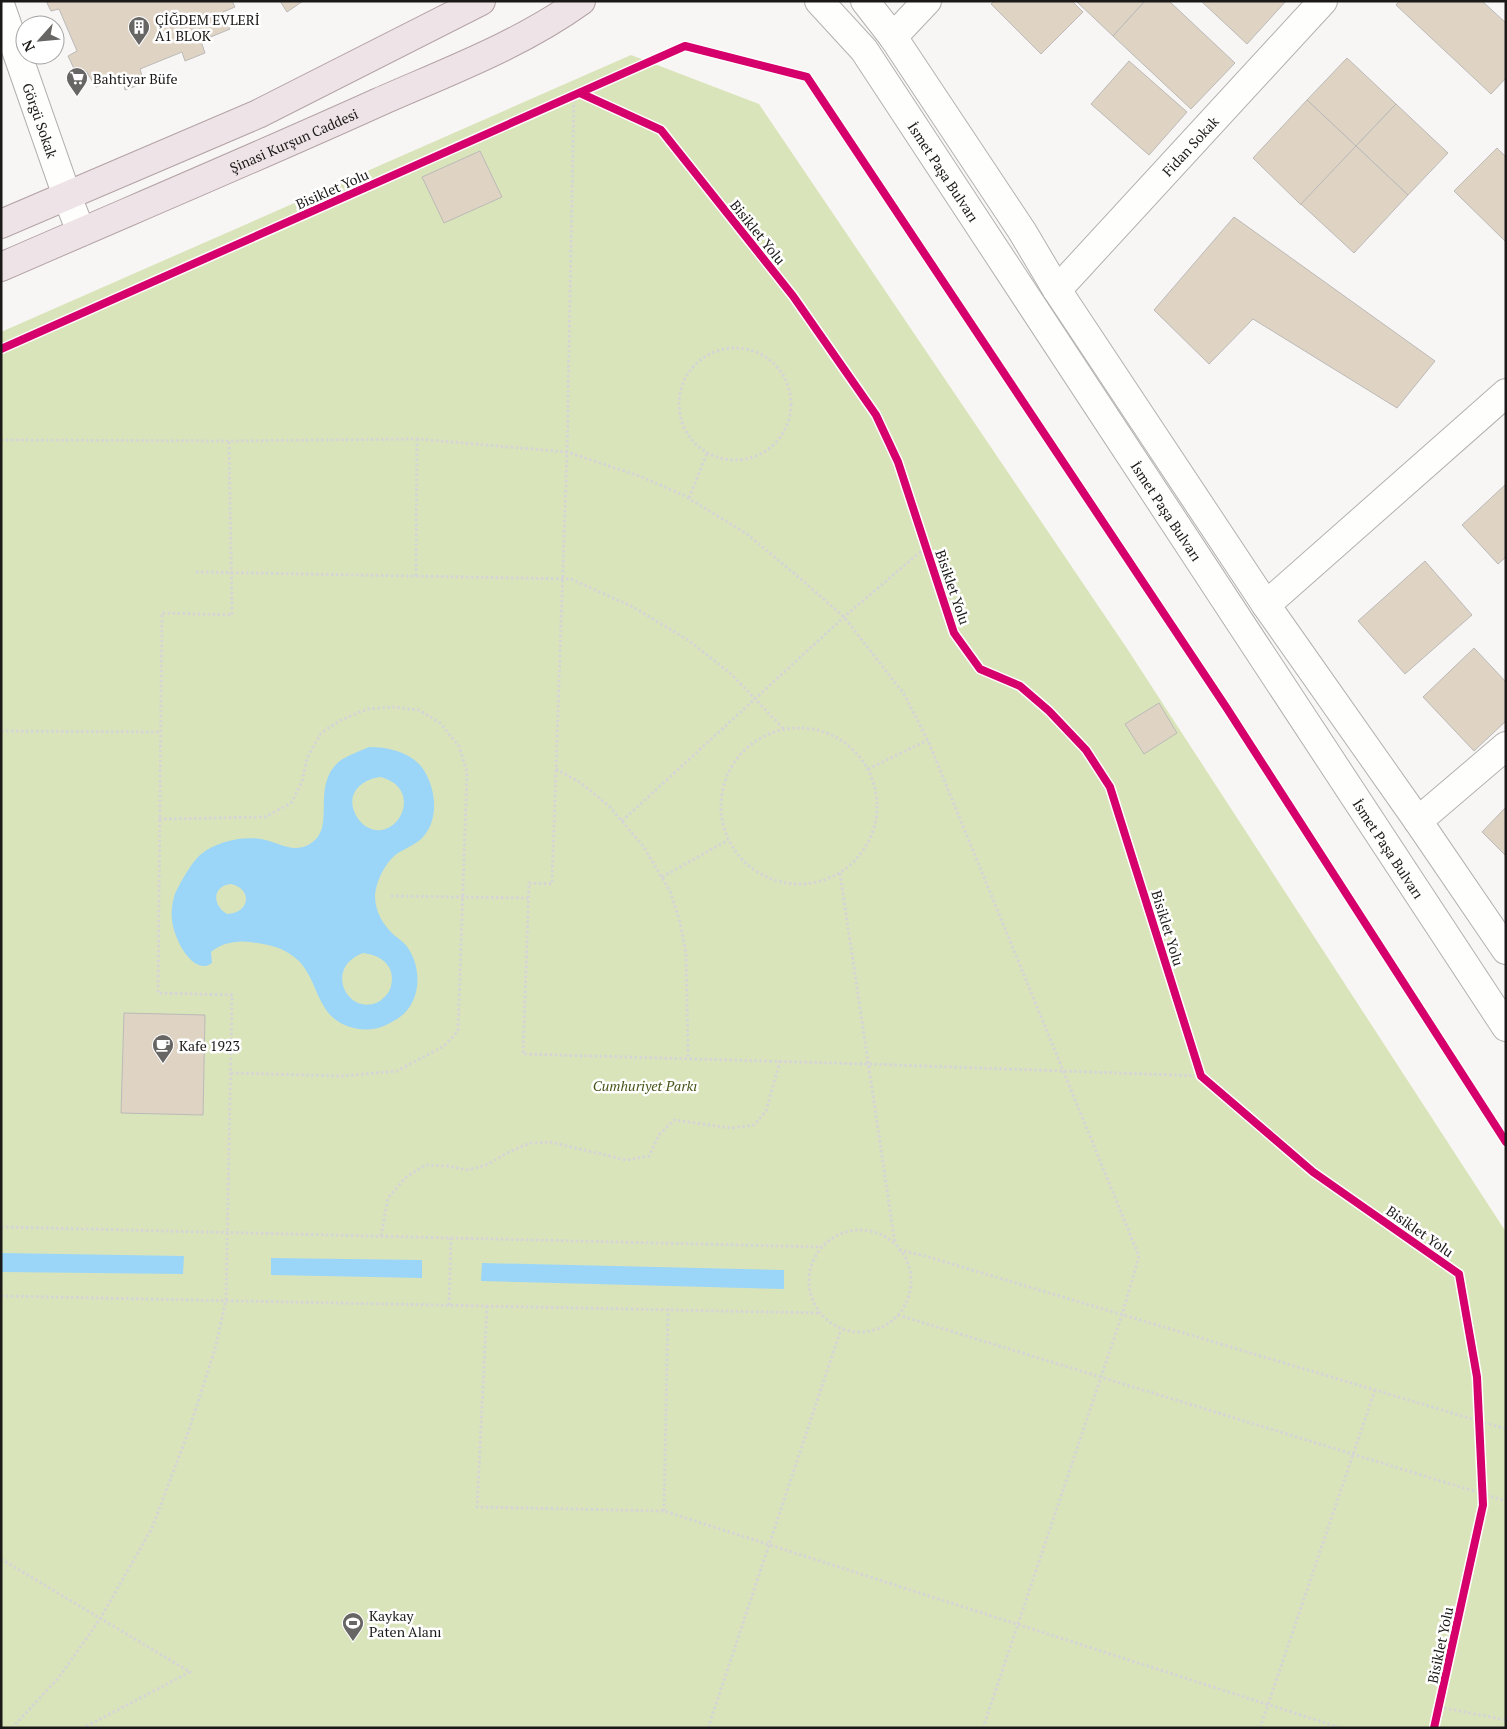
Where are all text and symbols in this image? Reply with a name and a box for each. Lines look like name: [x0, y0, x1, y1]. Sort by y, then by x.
place label: ÇİĞDEM EVLERİ A1 BLOK: [155, 10, 260, 45]
north arrow: [15, 15, 65, 65]
building icon: ÇİĞDEM EVLERİ A1 BLOK: [127, 15, 151, 46]
text: N: [17, 37, 39, 55]
supermarket icon: Bahtiyar Büfe: [65, 66, 89, 97]
place label: Bahtiyar Büfe: [93, 69, 177, 88]
street label: Görgü Sokak: [19, 80, 63, 161]
street label: Şinasi Kurşun Caddesi: [226, 103, 361, 177]
street label: Fidan Sokak: [1157, 111, 1223, 180]
street label: İsmet Paşa Bulvarı: [904, 118, 984, 225]
street label: Bisiklet Yolu: [293, 164, 371, 214]
street label: Bisiklet Yolu: [726, 196, 790, 268]
street label: İsmet Paşa Bulvarı: [1127, 457, 1207, 564]
street label: Bisiklet Yolu: [931, 547, 975, 627]
street label: İsmet Paşa Bulvarı: [1349, 795, 1428, 902]
street label: Bisiklet Yolu: [1148, 888, 1188, 968]
cafe icon: Kafe 1923: [151, 1033, 175, 1064]
place label: Kafe 1923: [179, 1036, 240, 1055]
park label: Cumhuriyet Parkı: [593, 1076, 697, 1095]
street label: Bisiklet Yolu: [1383, 1201, 1457, 1261]
street label: Bisiklet Yolu: [1423, 1605, 1457, 1685]
place label: Kaykay Paten Alanı: [369, 1606, 441, 1641]
sports icon: Kaykay Paten Alanı: [341, 1611, 365, 1642]

